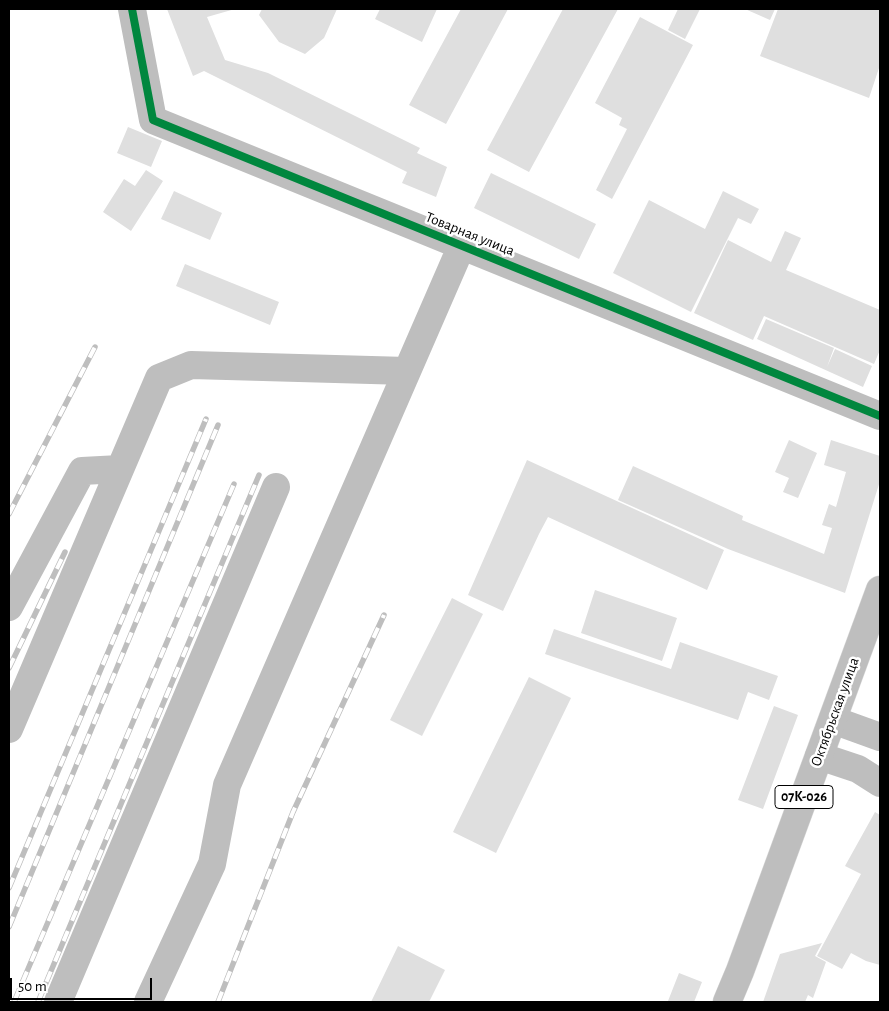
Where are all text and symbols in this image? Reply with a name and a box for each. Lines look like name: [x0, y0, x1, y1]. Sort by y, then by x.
street label: Товарная улица: [423, 208, 517, 260]
street label: Октябрьская улица: [807, 655, 863, 769]
road number: 07К-026: [775, 786, 833, 809]
scale bar: [12, 968, 155, 1000]
text: 50 m: [18, 979, 47, 994]

